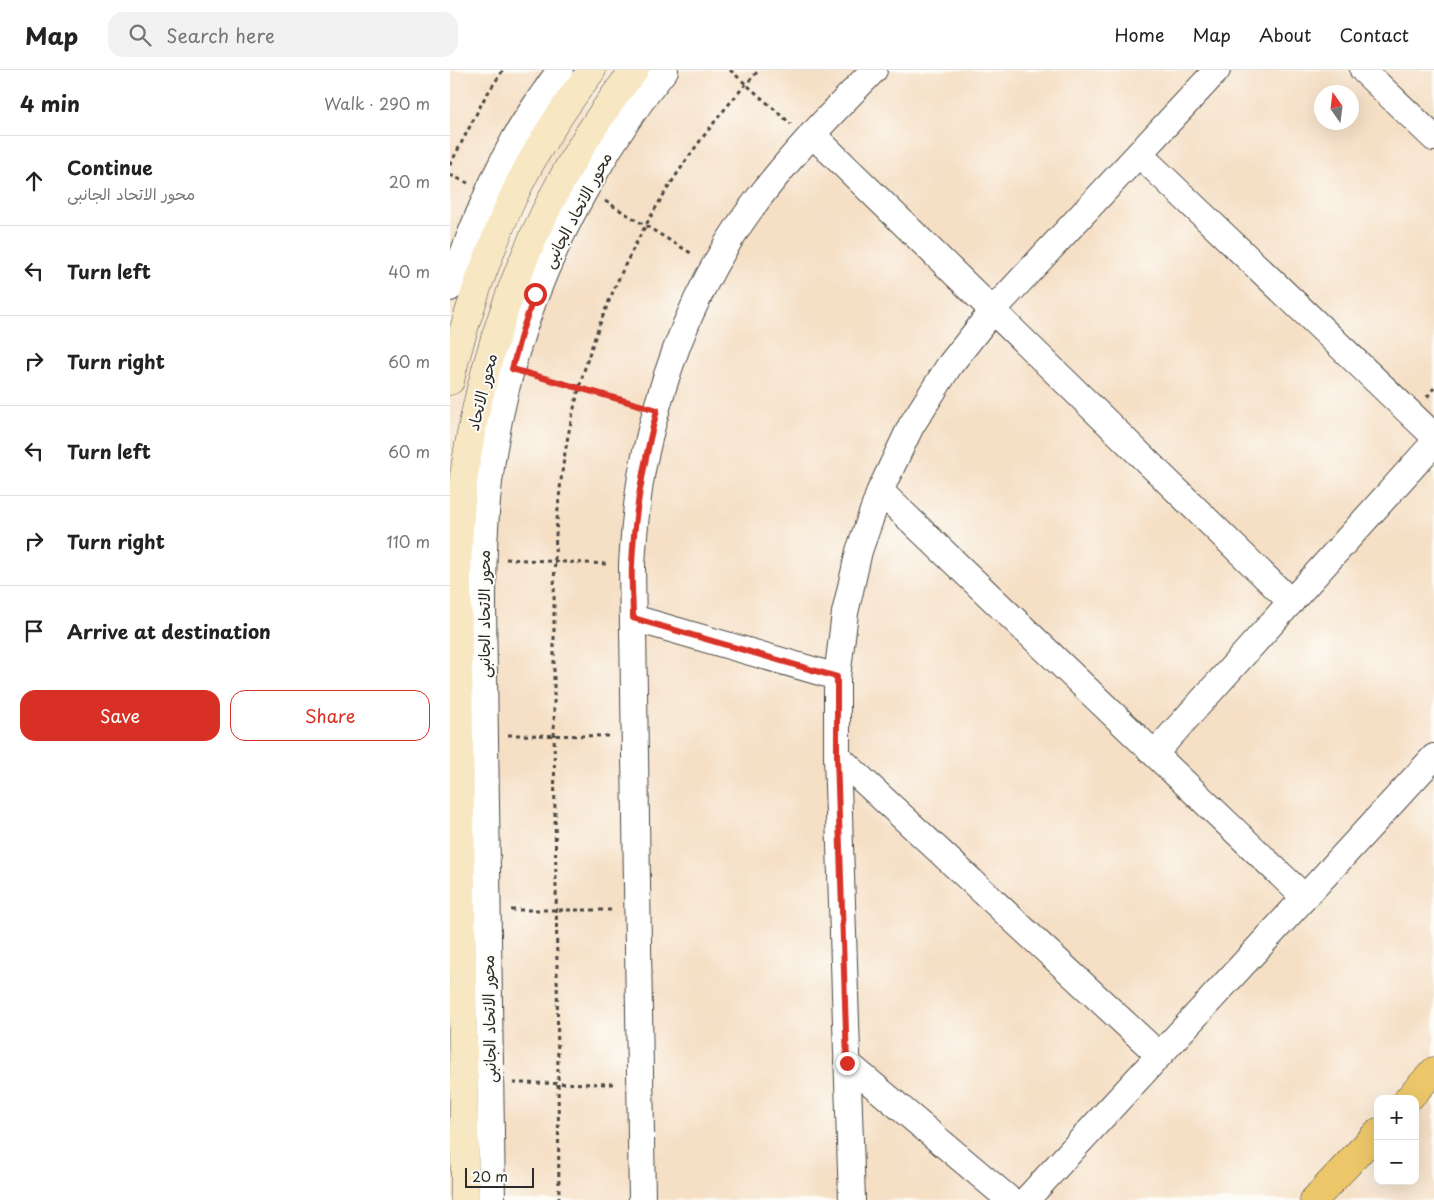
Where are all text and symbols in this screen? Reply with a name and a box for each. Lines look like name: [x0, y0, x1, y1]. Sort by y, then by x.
search box: [108, 12, 458, 57]
text: Map: [25, 17, 78, 53]
icon: search: [126, 21, 154, 49]
text: Search here: [166, 21, 275, 49]
text: Home: [1114, 21, 1164, 48]
text: Map: [1192, 21, 1231, 48]
text: About: [1259, 21, 1311, 48]
text: Contact: [1339, 21, 1409, 48]
north arrow: [1314, 85, 1359, 130]
text: 4 min: [20, 87, 80, 119]
text: Walk · 290 m: [324, 91, 430, 115]
street label: محور الاتحاد الجانبى: [535, 147, 617, 272]
text: Continue: [67, 153, 153, 181]
icon: ahead: [20, 167, 48, 195]
text: 20 m: [389, 169, 430, 193]
text: محور الاتحاد الجانبى: [67, 181, 195, 205]
icon: left: [20, 257, 48, 285]
text: Turn left: [67, 257, 151, 285]
text: 40 m: [388, 259, 430, 283]
route start: [524, 283, 547, 306]
icon: right: [20, 347, 48, 375]
text: Turn right: [67, 347, 165, 375]
text: 60 m: [388, 349, 430, 373]
street label: محور الاتحاد: [460, 350, 502, 433]
icon: left: [20, 437, 48, 465]
text: Turn left: [67, 437, 151, 465]
text: 60 m: [388, 439, 430, 463]
icon: right: [20, 527, 48, 555]
text: Turn right: [67, 527, 165, 555]
text: 110 m: [387, 529, 430, 553]
street label: محور الاتحاد الجانبى: [471, 550, 495, 678]
icon: arrive: [20, 617, 48, 645]
text: Arrive at destination: [67, 617, 271, 645]
button: Save: [20, 690, 220, 741]
button: Share: [230, 690, 430, 741]
street label: محور الاتحاد الجانبى: [475, 955, 501, 1083]
route end: [836, 1052, 859, 1075]
map controls: [1374, 1095, 1419, 1185]
button: +: [1374, 1095, 1419, 1140]
button: −: [1374, 1140, 1419, 1185]
scale bar: [465, 1165, 534, 1188]
text: 20 m: [472, 1166, 508, 1187]

